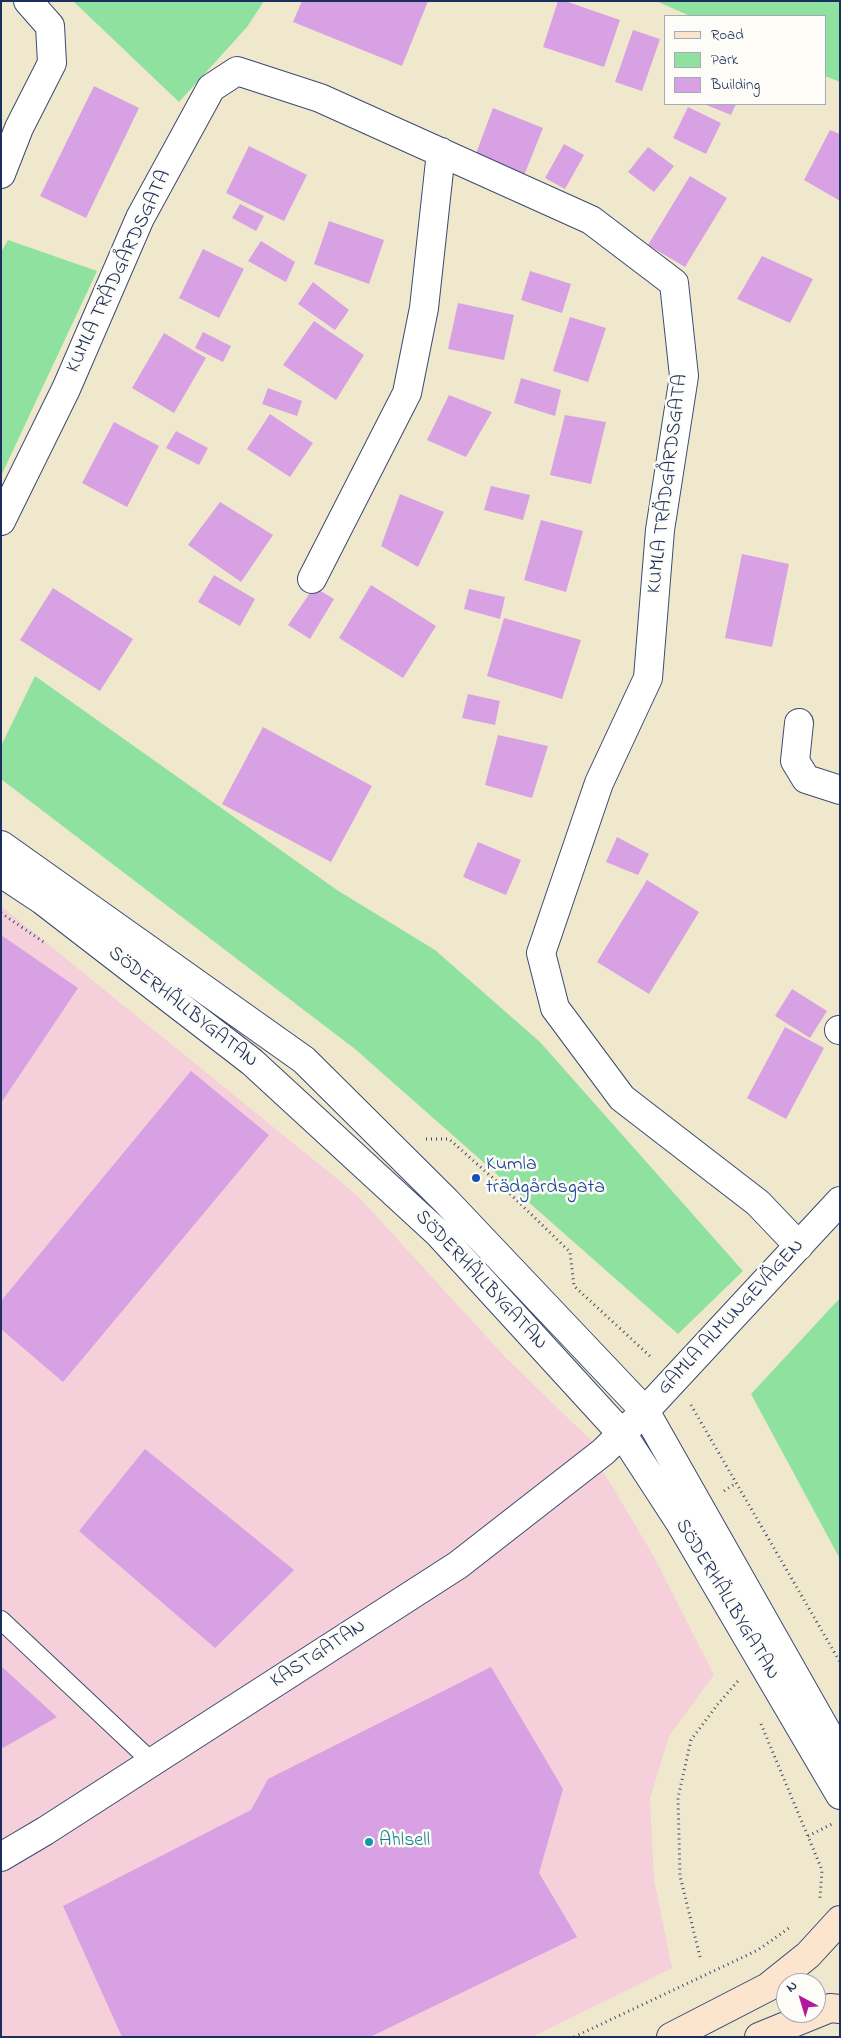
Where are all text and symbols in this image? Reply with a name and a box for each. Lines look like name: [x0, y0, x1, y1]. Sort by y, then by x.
legend: [664, 15, 826, 105]
text: Road: [711, 24, 744, 46]
text: Park: [711, 49, 738, 71]
text: Building: [711, 74, 760, 96]
street label: KUMLA TRÄDGÅRDSGATA: [62, 167, 178, 377]
street label: KUMLA TRÄDGÅRDSGATA: [644, 373, 694, 595]
street label: SÖDERHÄLLBYGATAN: [102, 942, 262, 1074]
place label: Kumla trädgårdsgata: [486, 1154, 605, 1201]
marker: Kumla trädgårdsgata: [470, 1172, 482, 1184]
street label: SÖDERHÄLLBYGATAN: [409, 1206, 551, 1356]
street label: GAMLA ALMUNGEVÄGEN: [654, 1235, 810, 1401]
street label: SÖDERHÄLLBYGATAN: [669, 1515, 783, 1685]
street label: KASTGATAN: [267, 1615, 371, 1695]
place label: Ahlsell: [379, 1830, 430, 1854]
marker: Ahlsell: [363, 1836, 375, 1848]
north arrow: [776, 1973, 826, 2023]
text: N: [782, 1976, 802, 1998]

